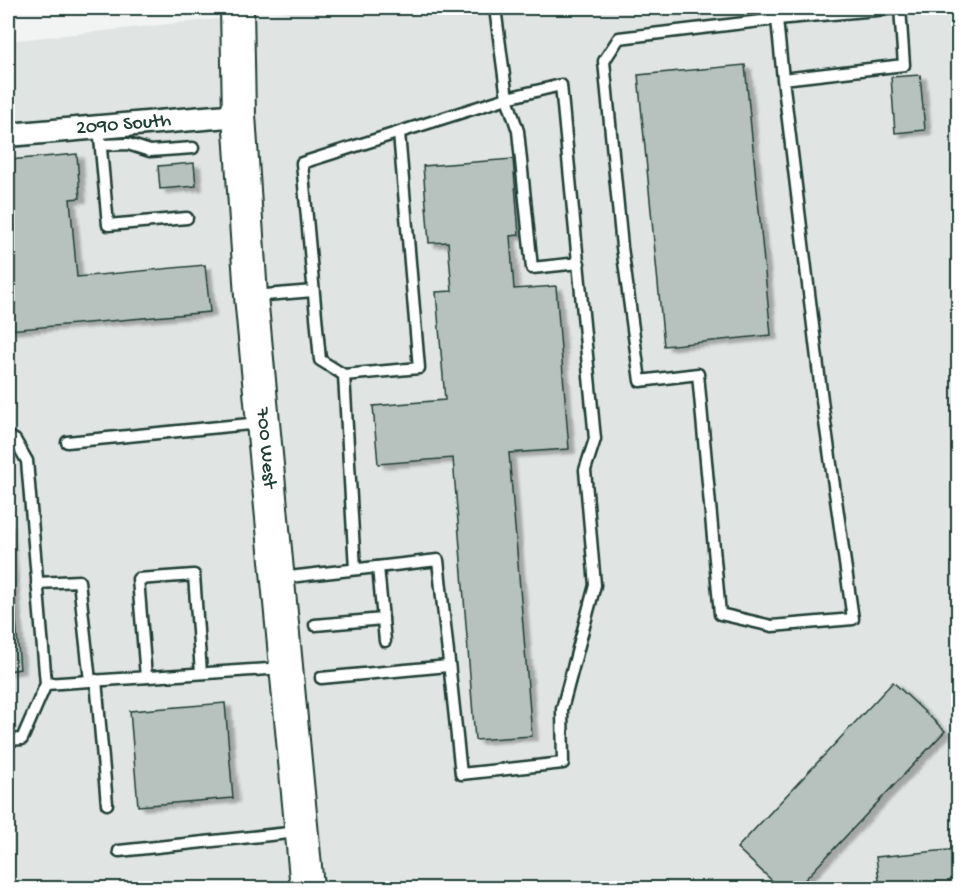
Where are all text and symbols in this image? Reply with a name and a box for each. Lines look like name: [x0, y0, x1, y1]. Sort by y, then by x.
street label: 2090 South: [75, 109, 172, 141]
street label: 700 West: [250, 406, 281, 491]

